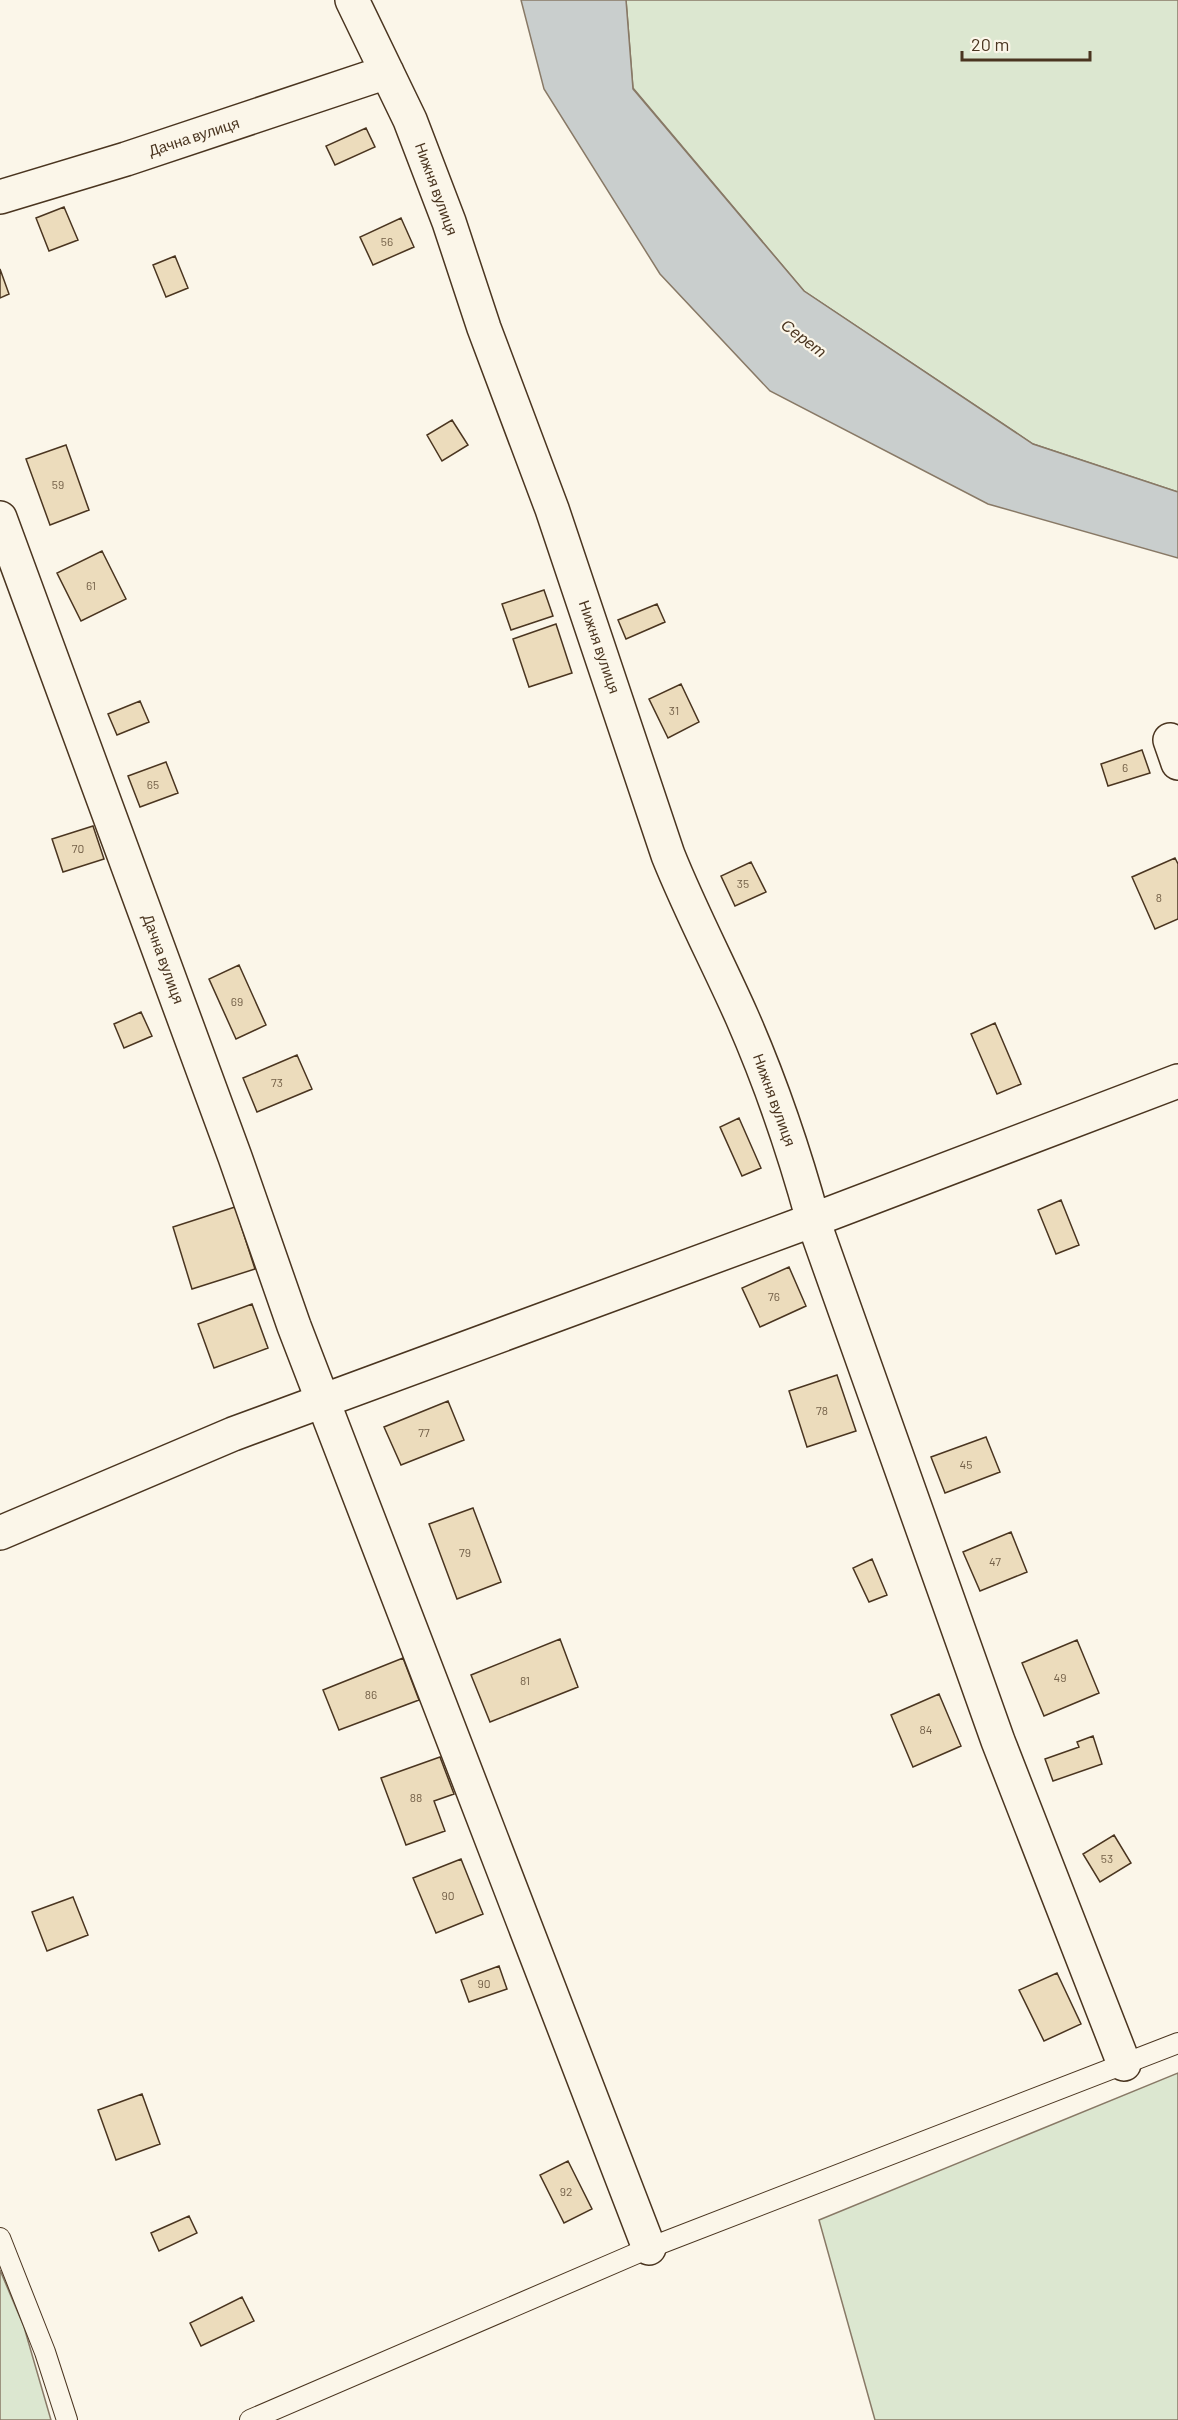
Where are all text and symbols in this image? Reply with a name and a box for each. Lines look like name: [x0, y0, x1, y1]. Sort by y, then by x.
scale bar: [962, 24, 1090, 62]
text: 20 m: [971, 33, 1009, 55]
street label: Дачна вулиця: [146, 113, 241, 159]
street label: Нижня вулиця: [412, 140, 462, 237]
house number: 56: [381, 234, 393, 248]
water label: Серет: [778, 315, 831, 361]
house number: 59: [52, 477, 64, 491]
house number: 61: [86, 578, 96, 592]
street label: Нижня вулиця: [576, 598, 624, 696]
house number: 31: [669, 703, 679, 717]
house number: 6: [1122, 760, 1128, 774]
house number: 65: [147, 777, 159, 791]
house number: 70: [72, 841, 84, 855]
house number: 35: [737, 876, 749, 890]
house number: 8: [1156, 890, 1162, 904]
street label: Дачна вулиця: [139, 911, 189, 1006]
house number: 69: [231, 994, 243, 1008]
street label: Нижня вулиця: [750, 1051, 800, 1148]
house number: 73: [271, 1075, 283, 1089]
house number: 76: [768, 1289, 780, 1303]
house number: 78: [816, 1403, 828, 1417]
house number: 77: [418, 1425, 430, 1439]
house number: 45: [960, 1457, 972, 1471]
house number: 79: [459, 1545, 471, 1559]
house number: 47: [989, 1554, 1001, 1568]
house number: 49: [1054, 1670, 1066, 1684]
house number: 81: [520, 1673, 530, 1687]
house number: 86: [365, 1687, 377, 1701]
house number: 84: [920, 1722, 932, 1736]
house number: 88: [410, 1790, 422, 1804]
house number: 53: [1101, 1851, 1113, 1865]
house number: 90: [441, 1888, 455, 1902]
house number: 90: [477, 1976, 491, 1990]
house number: 92: [560, 2184, 572, 2198]

